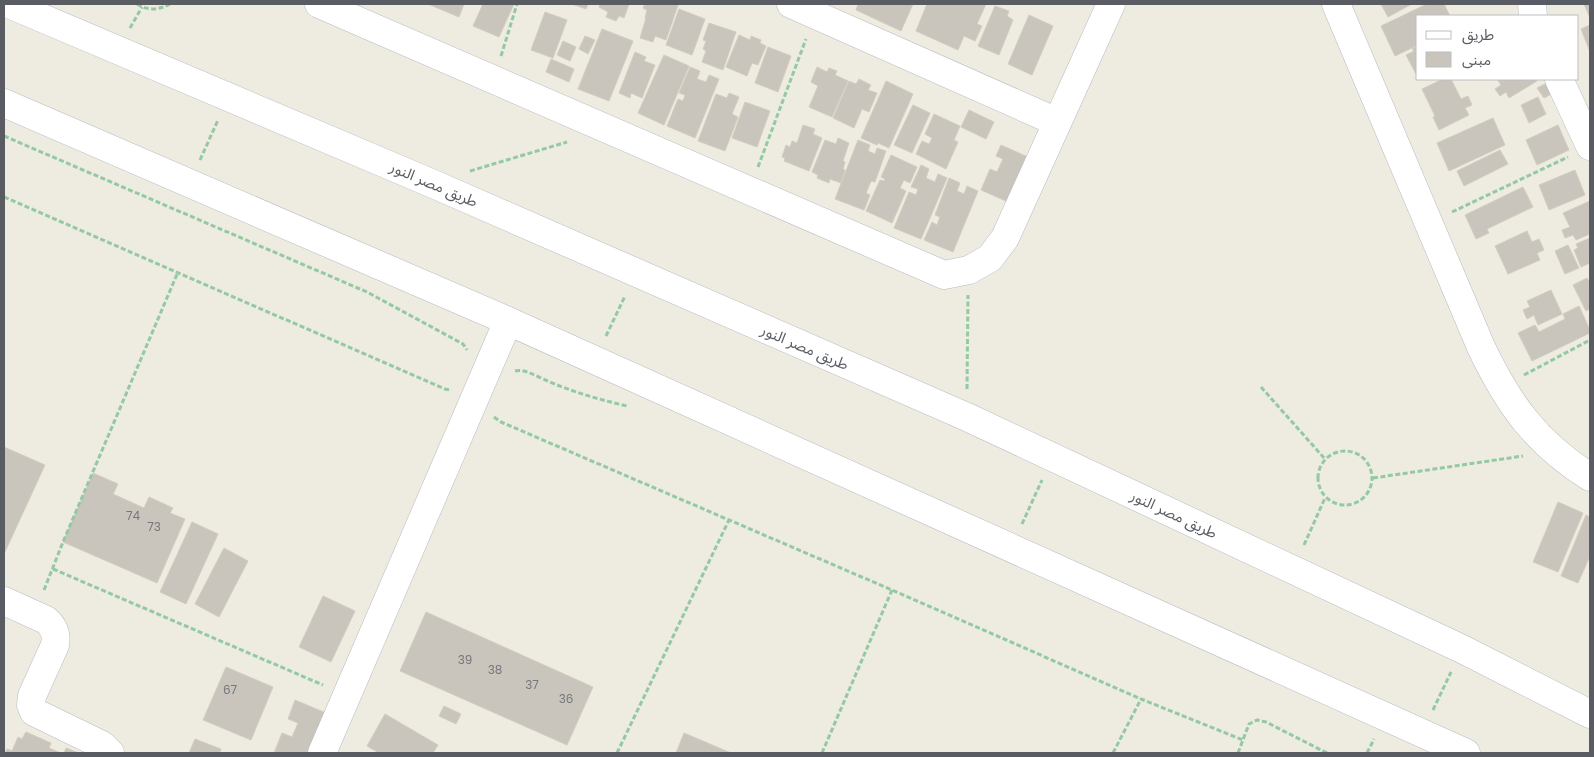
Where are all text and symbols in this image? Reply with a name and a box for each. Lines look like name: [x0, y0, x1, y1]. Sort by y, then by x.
legend: [1416, 15, 1579, 80]
text: طريق: [1462, 24, 1494, 45]
text: مبنى: [1462, 49, 1491, 70]
street label: طريق مصر النور: [386, 156, 481, 212]
street label: طريق مصر النور: [757, 319, 852, 375]
street label: طريق مصر النور: [1126, 484, 1221, 543]
house number: 74: [126, 507, 140, 524]
house number: 73: [147, 518, 161, 535]
house number: 39: [458, 651, 472, 668]
house number: 38: [488, 661, 502, 678]
house number: 37: [525, 676, 539, 693]
house number: 67: [223, 681, 238, 698]
house number: 36: [559, 690, 573, 707]

